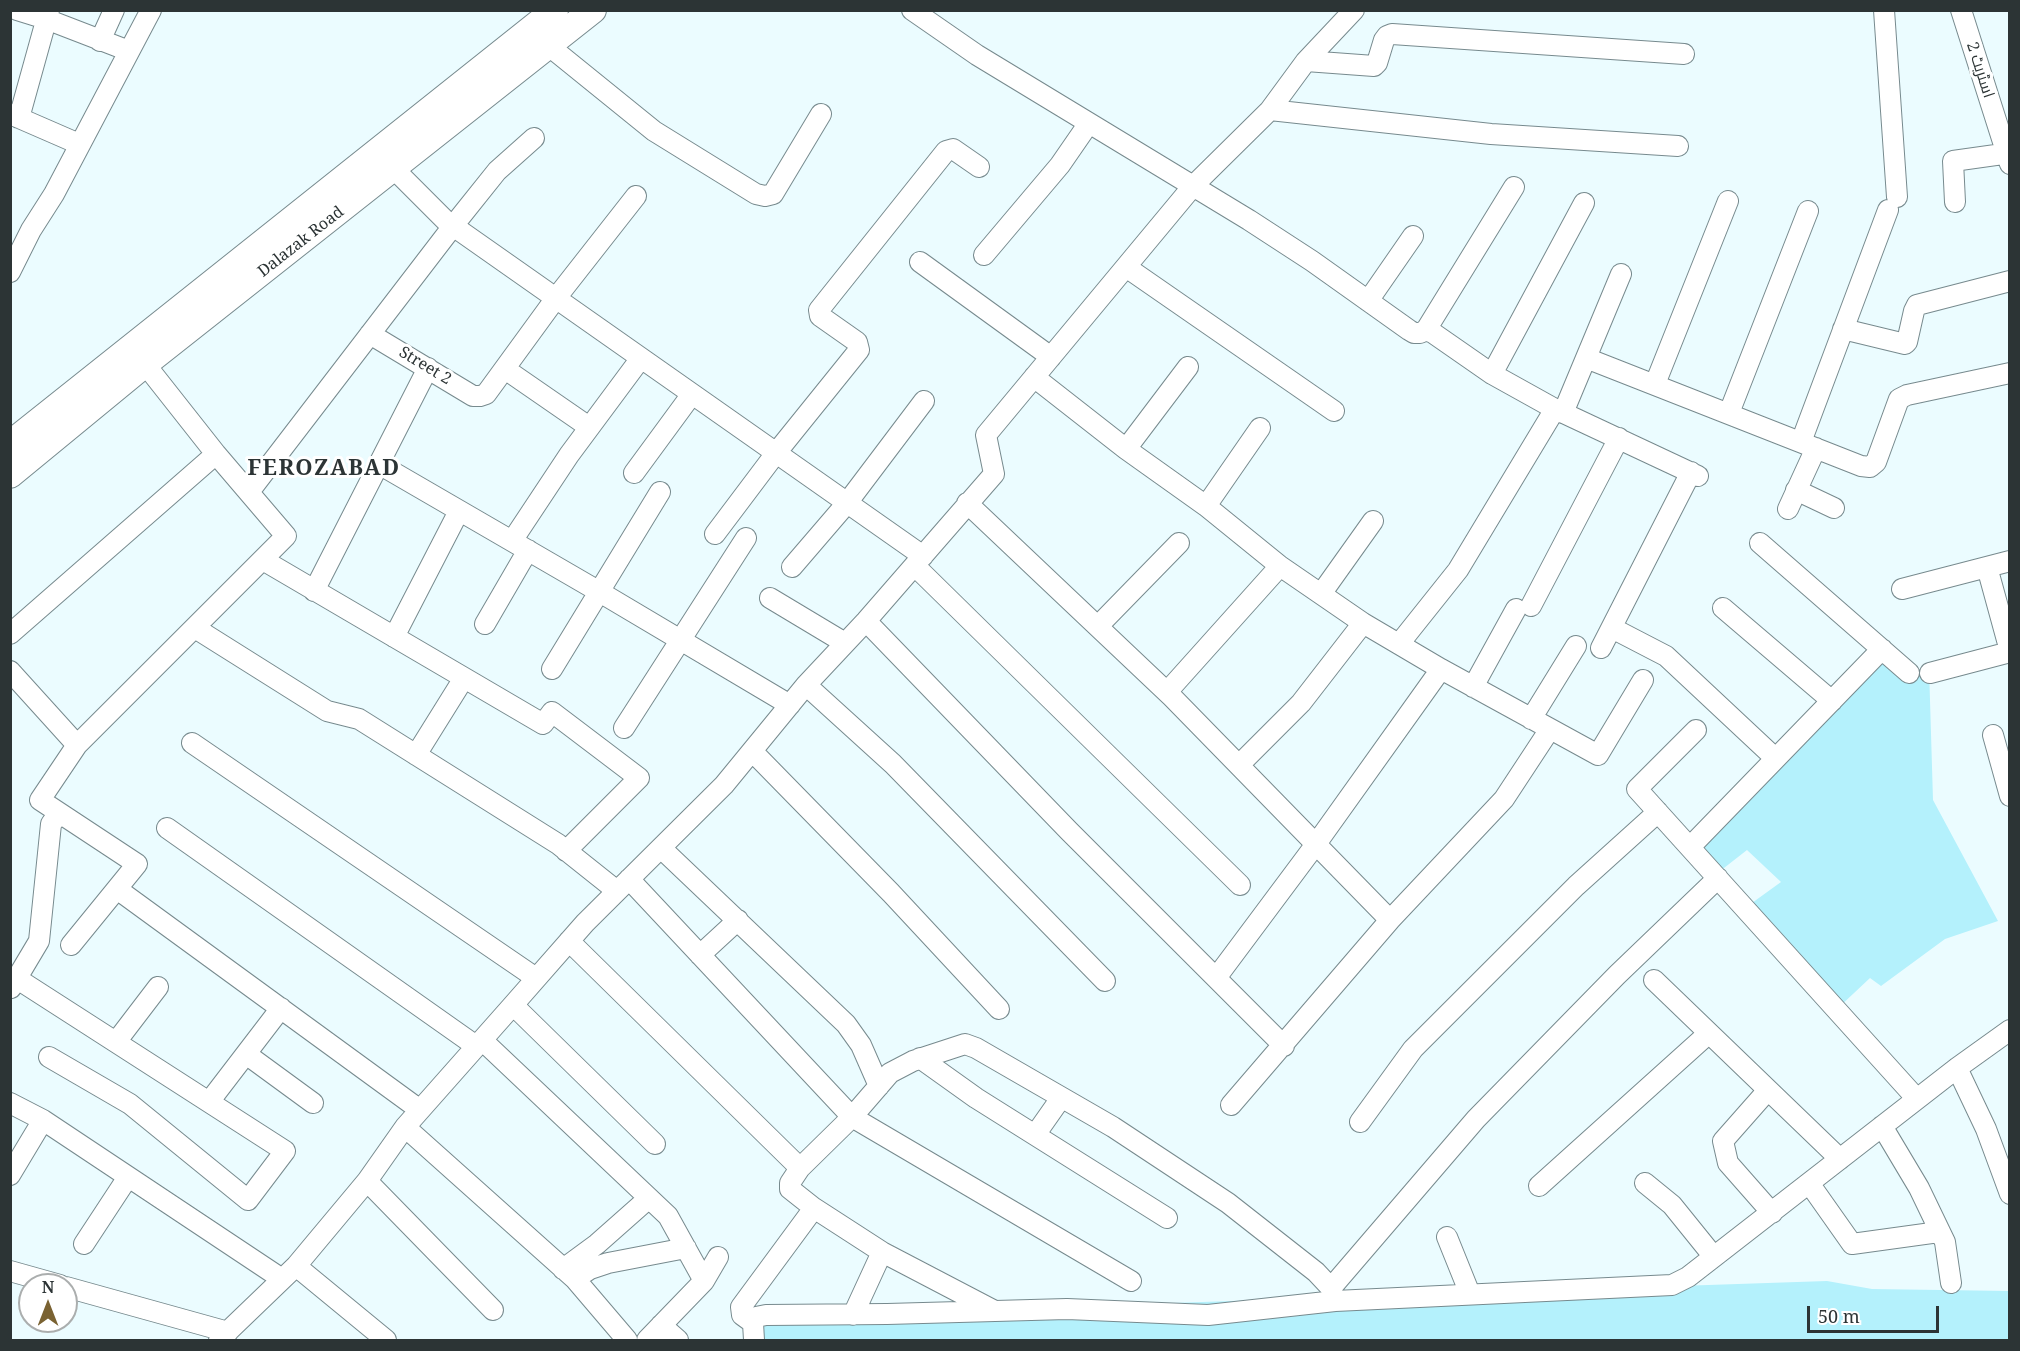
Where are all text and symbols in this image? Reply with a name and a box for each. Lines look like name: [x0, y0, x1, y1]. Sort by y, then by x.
street label: اسٹریٹ 2: [1962, 40, 1998, 100]
street label: Dalazak Road: [254, 202, 348, 282]
street label: Street 2: [395, 343, 455, 389]
district label: FEROZABAD: [247, 456, 401, 482]
north arrow: [18, 1273, 78, 1333]
text: N: [42, 1276, 54, 1298]
scale bar: [1810, 1294, 1942, 1332]
text: 50 m: [1818, 1304, 1860, 1328]

